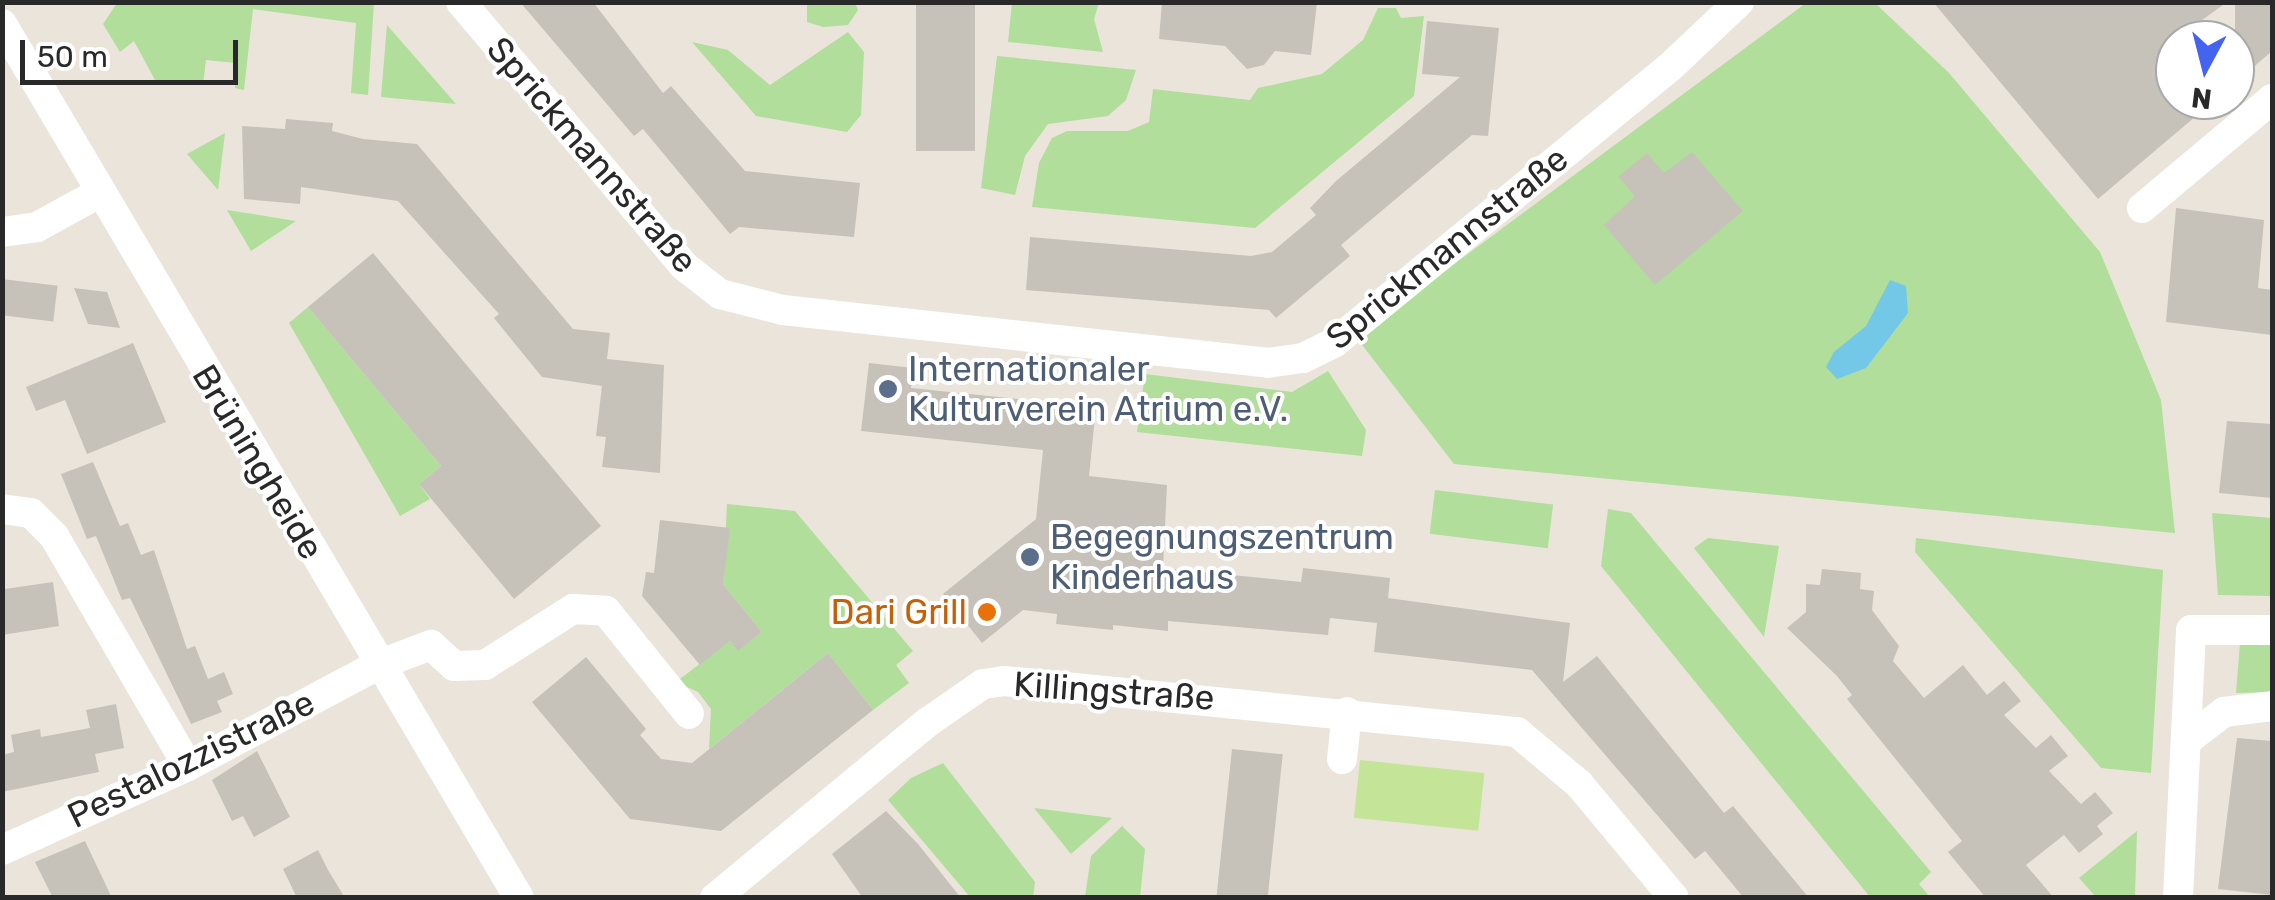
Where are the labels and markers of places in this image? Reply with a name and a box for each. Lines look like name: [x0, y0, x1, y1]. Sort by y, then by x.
place label: Internationaler Kulturverein Atrium e.V.: [908, 348, 1289, 430]
marker: Internationaler Kulturverein Atrium e.V.: [877, 378, 899, 400]
place label: Begegnungszentrum Kinderhaus: [1050, 516, 1394, 598]
marker: Begegnungszentrum Kinderhaus: [1019, 546, 1041, 568]
place label: Dari Grill: [831, 591, 967, 633]
marker: Dari Grill: [976, 601, 998, 623]

